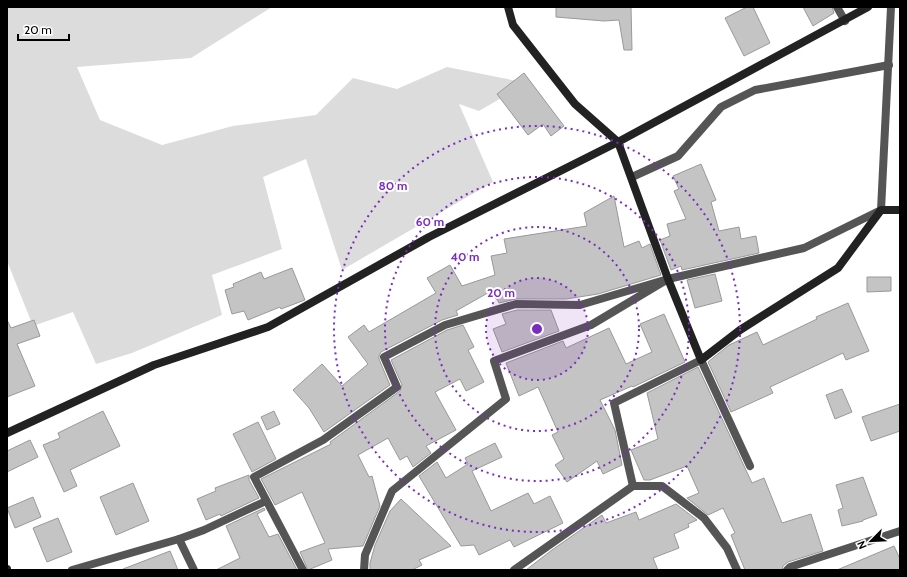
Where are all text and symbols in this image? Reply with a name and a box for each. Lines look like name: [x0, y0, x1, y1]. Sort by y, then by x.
scale bar: [18, 16, 69, 42]
text: 20 m: [24, 22, 52, 37]
text: 80 m: [379, 178, 407, 193]
text: 60 m: [416, 214, 444, 229]
text: 40 m: [450, 249, 480, 264]
text: 20 m: [487, 285, 515, 300]
centre of rings: [530, 322, 544, 336]
north arrow: [851, 521, 891, 561]
text: N: [854, 539, 870, 551]

